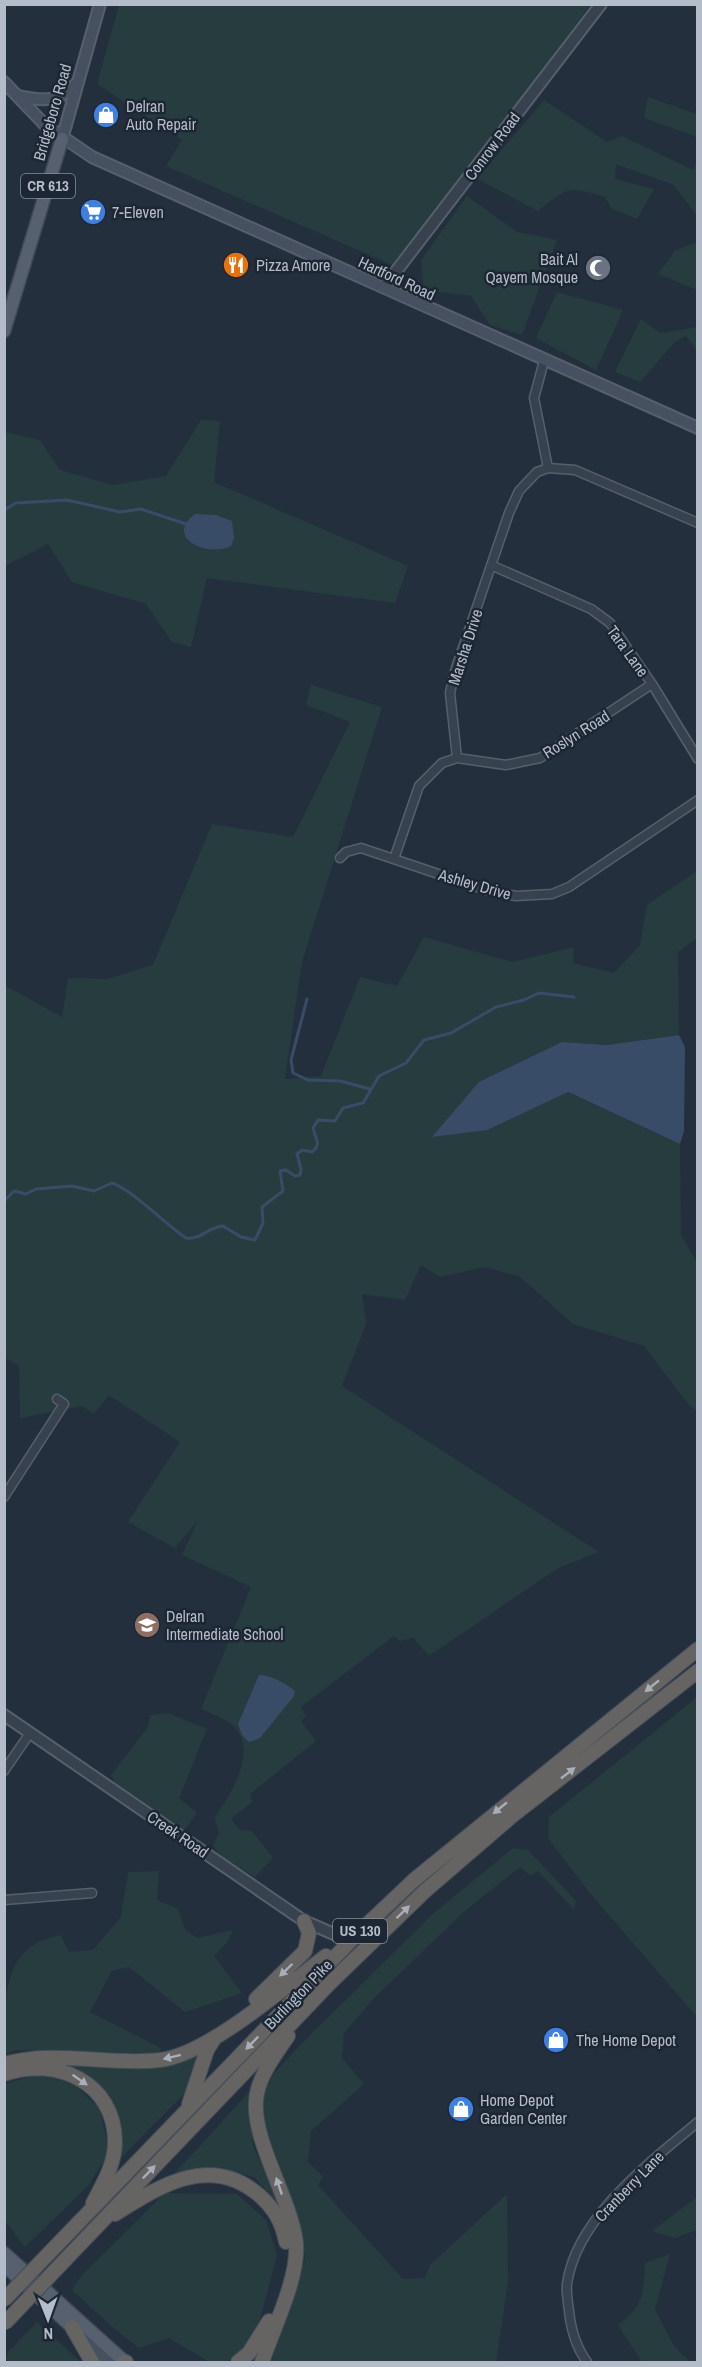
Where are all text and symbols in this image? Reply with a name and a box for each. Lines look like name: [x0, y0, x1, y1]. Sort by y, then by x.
street label: Bridgeboro Road: [28, 61, 76, 163]
place label: Delran Auto Repair: [125, 95, 197, 135]
shop icon: Delran Auto Repair: [91, 100, 121, 130]
street label: Conrow Road: [459, 107, 525, 185]
road number: CR 613: [21, 174, 75, 198]
supermarket icon: 7-Eleven: [78, 197, 108, 227]
place label: 7-Eleven: [112, 201, 164, 223]
place label: Bait Al Qayem Mosque: [485, 248, 578, 288]
restaurant icon: Pizza Amore: [221, 250, 251, 280]
street label: Hartford Road: [355, 251, 439, 305]
mosque icon: Bait Al Qayem Mosque: [583, 253, 613, 283]
place label: Pizza Amore: [256, 254, 330, 276]
street label: Marsha Drive: [442, 606, 488, 688]
street label: Tara Lane: [602, 621, 654, 681]
street label: Roslyn Road: [538, 705, 614, 763]
street label: Ashley Drive: [435, 863, 514, 905]
place label: Delran Intermediate School: [166, 1605, 284, 1645]
school or university icon: Delran Intermediate School: [132, 1610, 162, 1640]
one-way arrow: [644, 1679, 660, 1692]
one-way arrow: [560, 1766, 576, 1779]
one-way arrow: [492, 1802, 508, 1815]
street label: Creek Road: [143, 1805, 213, 1863]
one-way arrow: [396, 1906, 410, 1920]
road number: US 130: [333, 1919, 387, 1943]
street label: Burlington Pike: [259, 1954, 337, 2034]
one-way arrow: [278, 1963, 293, 1977]
shop icon: The Home Depot: [541, 2025, 571, 2055]
place label: The Home Depot: [576, 2029, 676, 2051]
one-way arrow: [246, 2035, 259, 2050]
one-way arrow: [163, 2053, 181, 2063]
one-way arrow: [72, 2074, 88, 2085]
place label: Home Depot Garden Center: [480, 2089, 567, 2129]
shop icon: Home Depot Garden Center: [446, 2094, 476, 2124]
street label: Cranberry Lane: [589, 2146, 669, 2226]
one-way arrow: [142, 2164, 156, 2179]
one-way arrow: [274, 2177, 283, 2195]
north arrow: [18, 2289, 78, 2349]
text: N: [43, 2323, 53, 2345]

